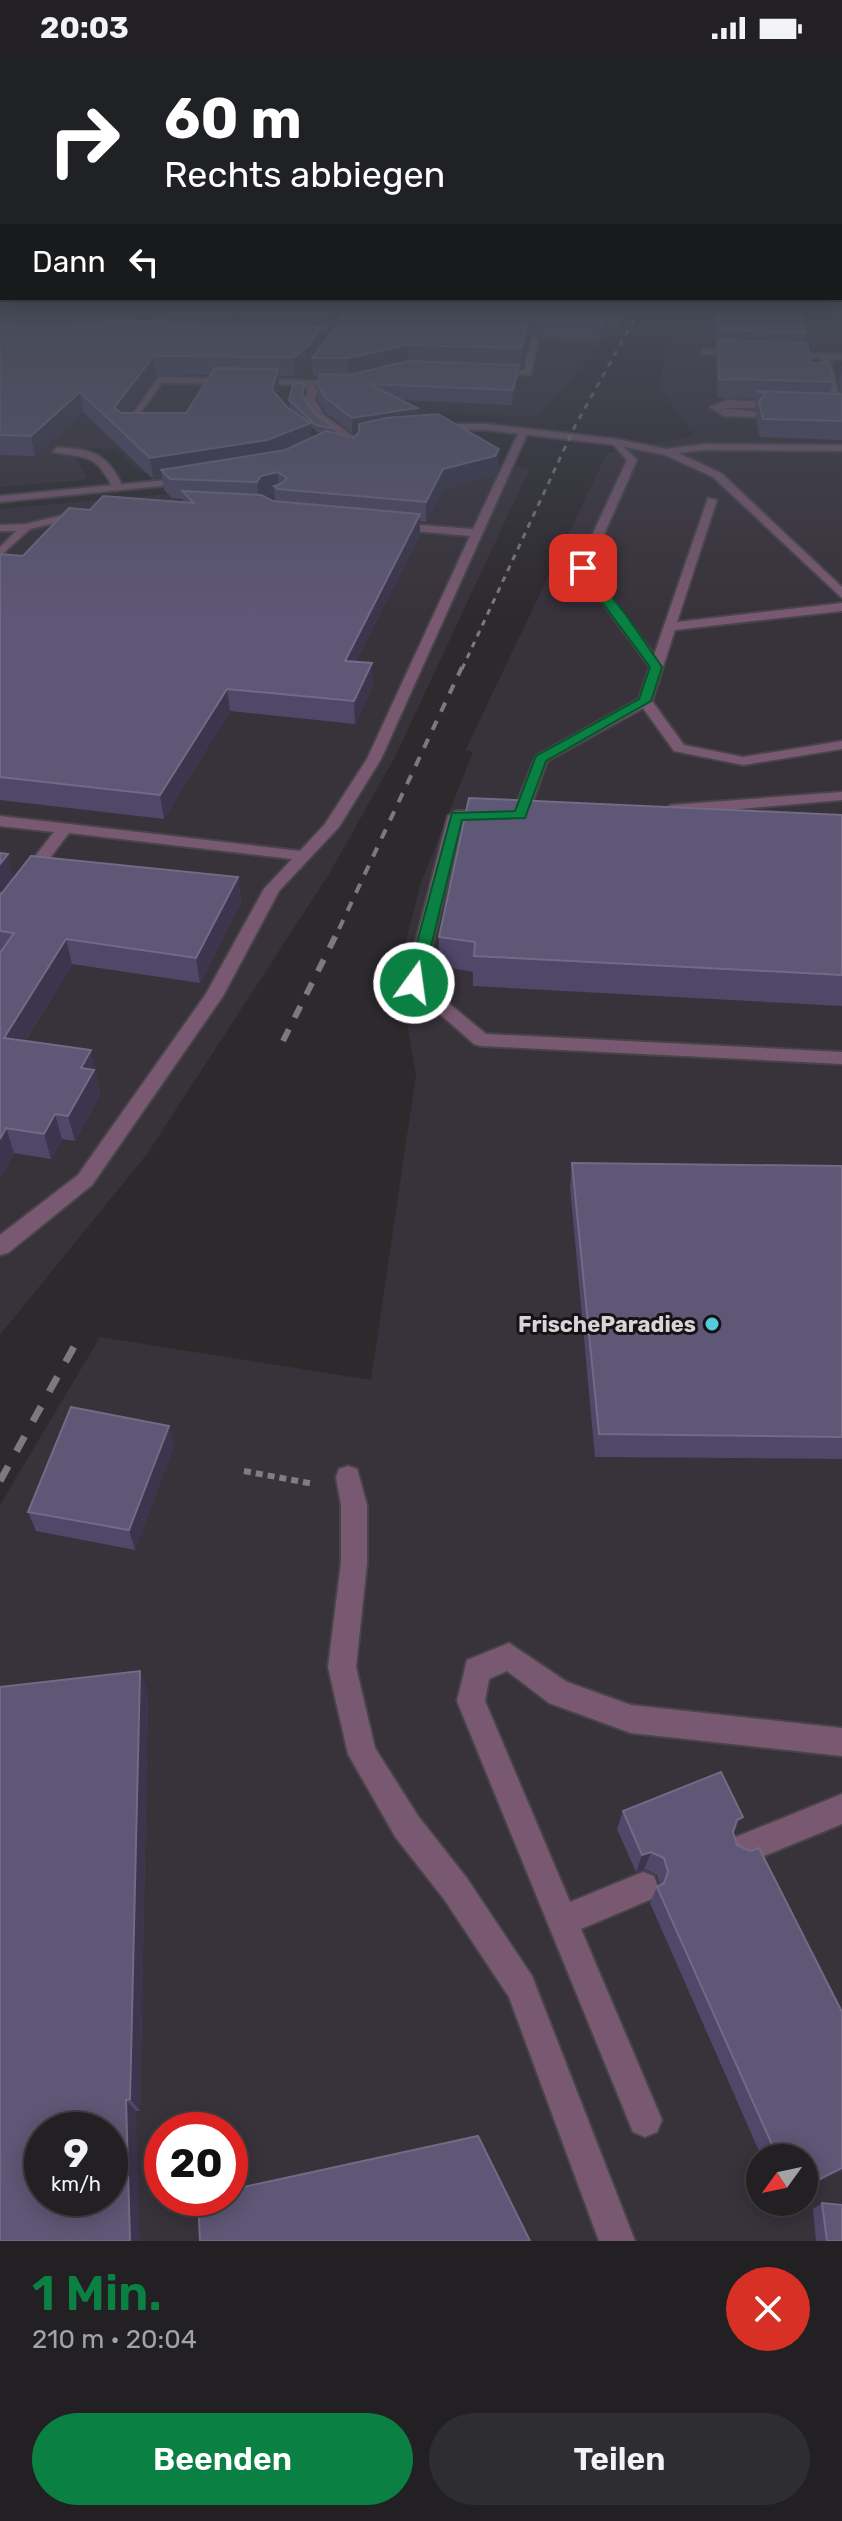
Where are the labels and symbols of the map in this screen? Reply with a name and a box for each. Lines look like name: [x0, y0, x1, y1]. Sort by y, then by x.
pin: [549, 534, 617, 602]
position arrow: [372, 941, 456, 1025]
place label: FrischeParadies: [518, 1311, 696, 1338]
marker: FrischeParadies: [703, 1315, 721, 1333]
speed limit sign: 20: [144, 2112, 248, 2216]
north arrow: [746, 2144, 818, 2216]

